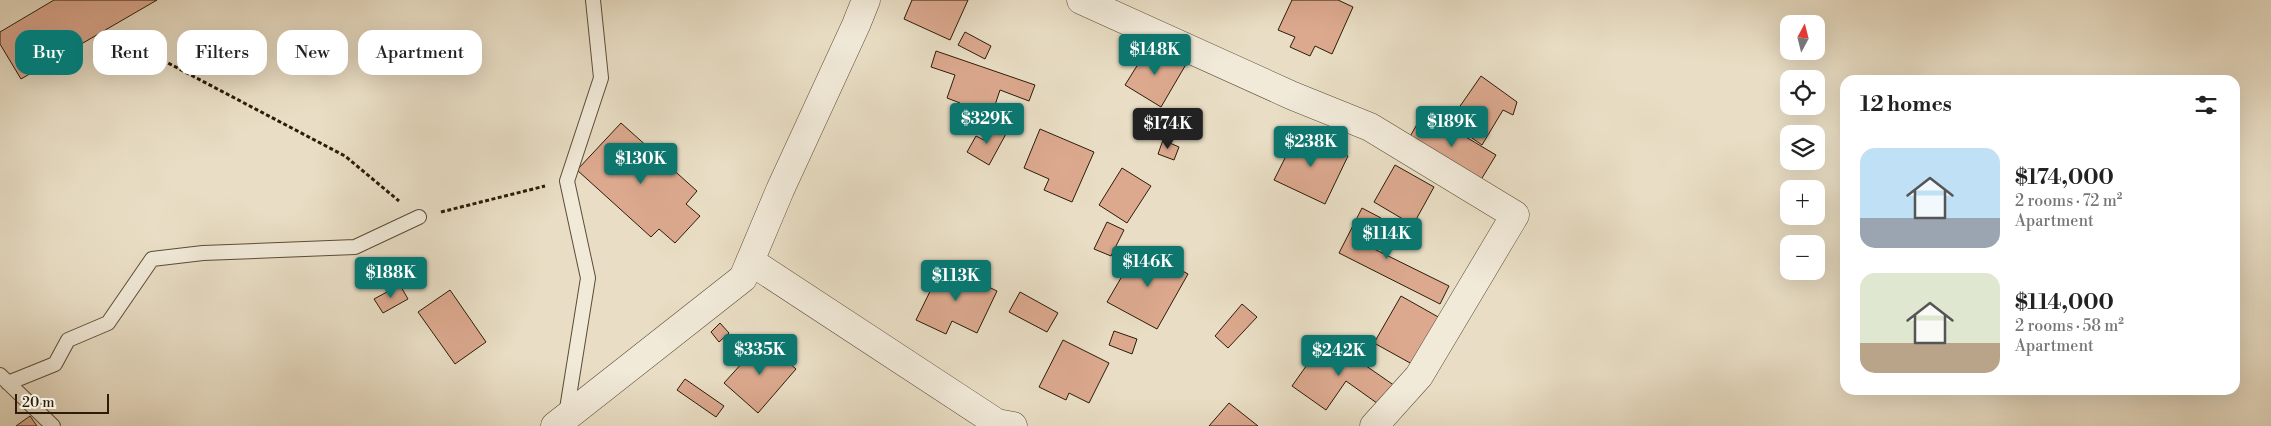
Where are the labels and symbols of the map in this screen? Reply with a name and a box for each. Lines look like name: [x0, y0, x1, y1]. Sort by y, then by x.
north arrow: [1780, 15, 1825, 60]
pin: $148K: [1120, 34, 1190, 76]
pin: $329K: [952, 102, 1022, 145]
pin: $189K: [1417, 106, 1487, 148]
pin: $174K: [1133, 108, 1203, 150]
pin: $238K: [1276, 126, 1346, 168]
pin: $130K: [606, 142, 676, 185]
pin: $114K: [1352, 218, 1422, 260]
pin: $146K: [1113, 246, 1183, 288]
pin: $188K: [356, 256, 426, 299]
pin: $113K: [921, 260, 991, 302]
pin: $335K: [725, 334, 795, 376]
pin: $242K: [1304, 334, 1374, 377]
scale bar: [15, 391, 109, 414]

